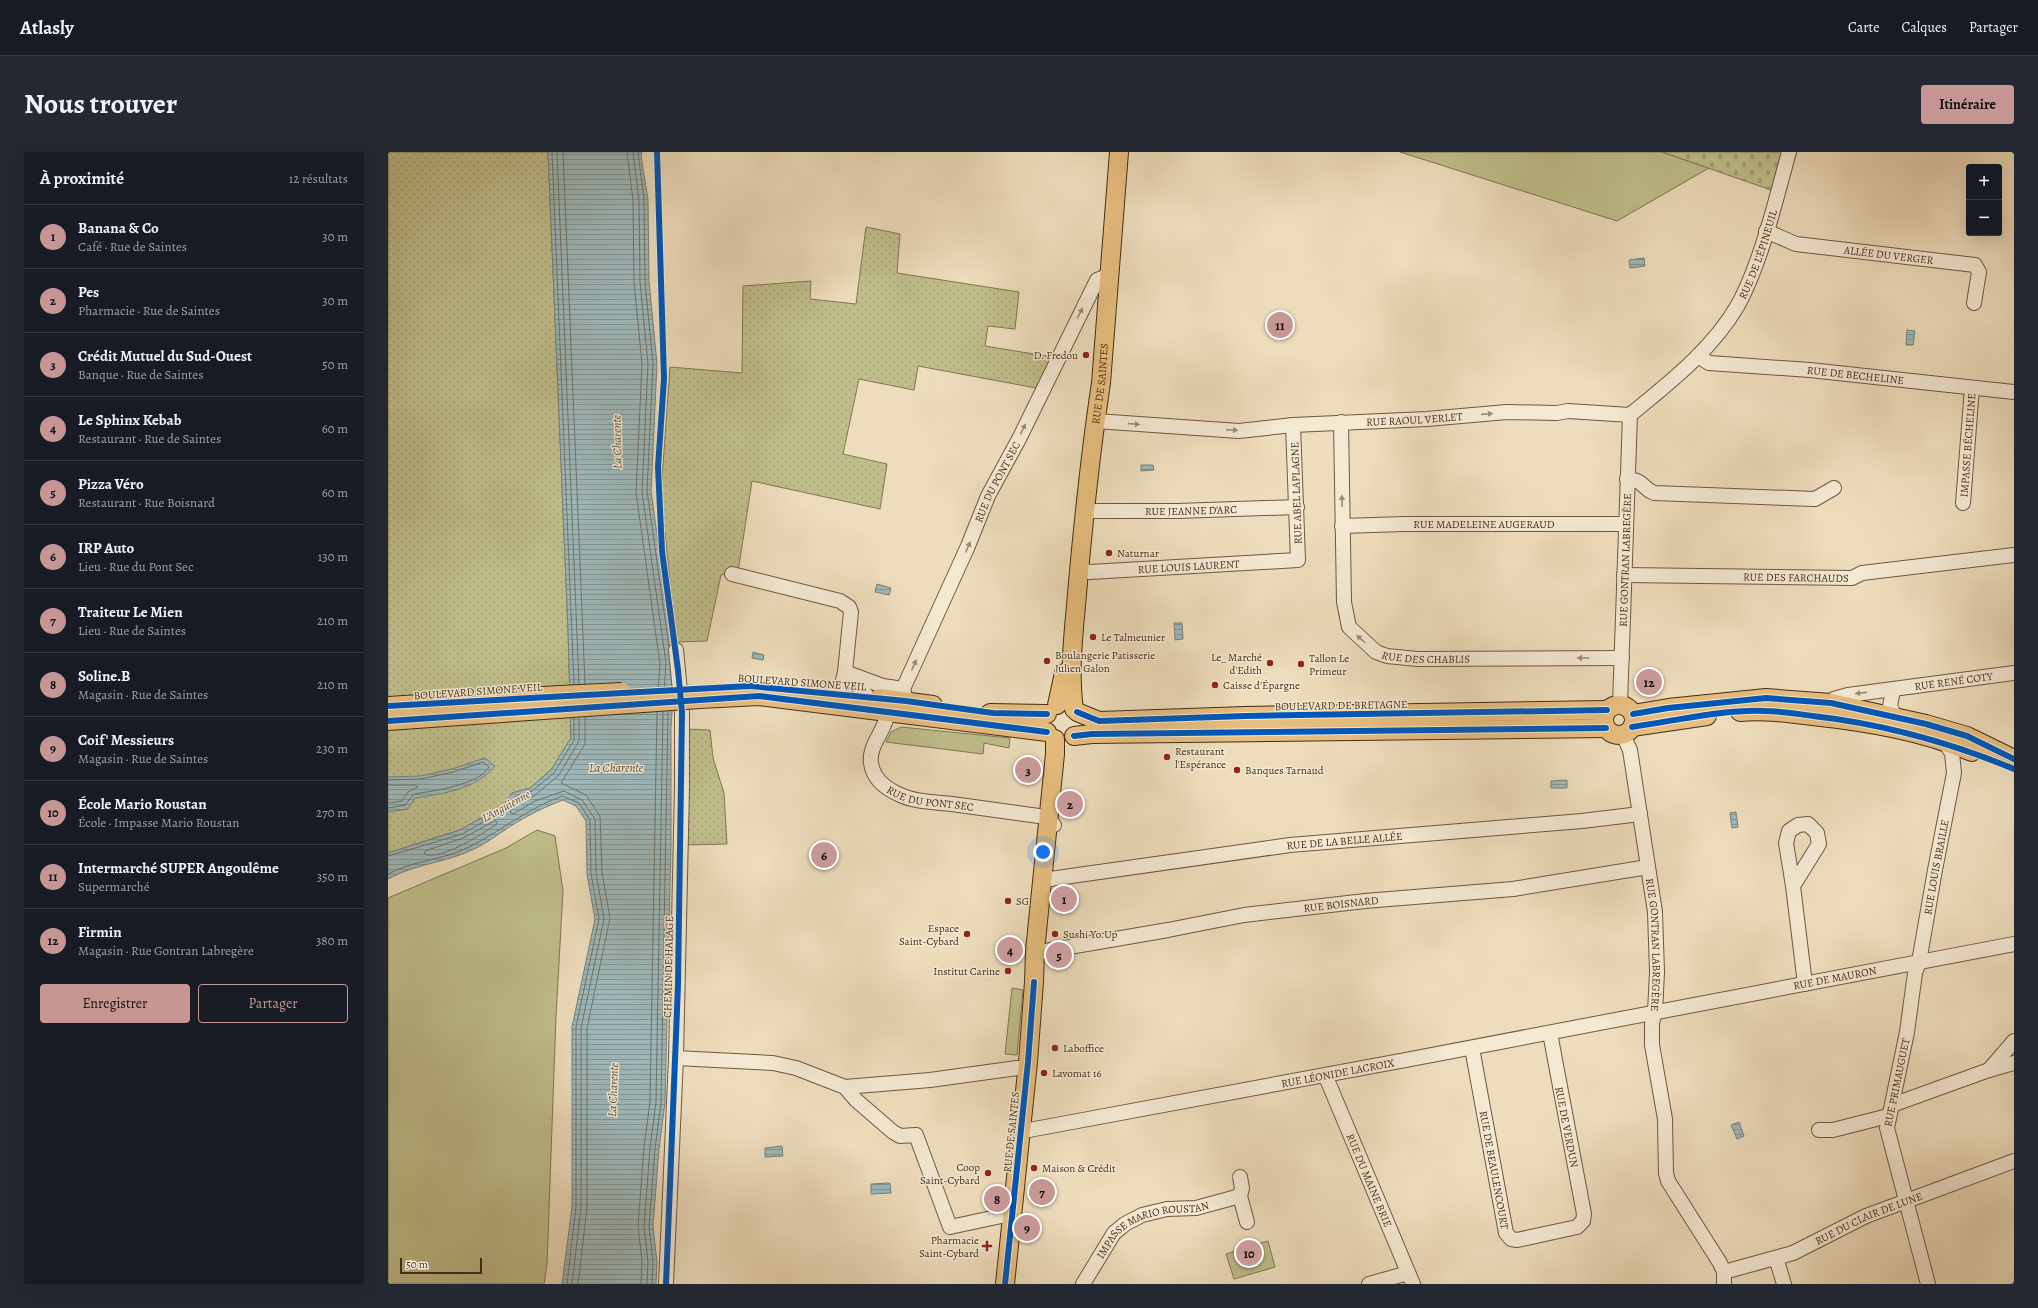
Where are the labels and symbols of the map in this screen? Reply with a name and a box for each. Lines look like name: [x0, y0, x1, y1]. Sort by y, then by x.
street label: RUE DE L'ÉPINEUIL: [1735, 208, 1781, 302]
street label: ALLÉE DU VERGER: [1842, 243, 1935, 268]
one-way arrow: [1077, 307, 1083, 318]
pin: 11: [1267, 310, 1293, 340]
street label: RUE DE SAINTES: [1088, 342, 1112, 425]
place label: D. Fredou: [1034, 348, 1078, 363]
marker: D. Fredou: [1081, 350, 1091, 360]
street label: RUE DE BECHELINE: [1806, 363, 1905, 388]
street label: IMPASSE BÉCHELINE: [1956, 393, 1980, 498]
street label: RUE RAOUL VERLET: [1366, 409, 1463, 430]
one-way arrow: [1481, 411, 1493, 417]
water label: La Charente: [609, 414, 625, 469]
one-way arrow: [1128, 421, 1140, 428]
one-way arrow: [1020, 424, 1026, 435]
one-way arrow: [1226, 427, 1238, 434]
street label: RUE DU PONT SEC: [971, 439, 1024, 525]
street label: RUE ABEL LAPLAGNE: [1287, 442, 1306, 544]
street label: RUE GONTRAN LABREGÈRE: [1616, 493, 1635, 627]
one-way arrow: [1338, 495, 1345, 507]
street label: RUE JEANNE D'ARC: [1145, 502, 1237, 519]
street label: RUE MADELEINE AUGERAUD: [1413, 517, 1555, 532]
one-way arrow: [965, 540, 971, 552]
place label: Naturnar: [1117, 546, 1159, 561]
marker: Naturnar: [1104, 548, 1114, 558]
street label: RUE LOUIS LAURENT: [1137, 556, 1240, 577]
street label: RUE DES FARCHAUDS: [1743, 570, 1849, 586]
place label: Le Talmeunier: [1101, 630, 1165, 645]
marker: Le Talmeunier: [1088, 632, 1098, 642]
one-way arrow: [1356, 634, 1366, 644]
place label: Boulangerie Patisserie Julien Galon: [1055, 648, 1155, 676]
street label: RUE DES CHABLIS: [1379, 648, 1470, 667]
place label: Le_ Marché d'Edith: [1211, 650, 1262, 678]
place label: Tallon Le Primeur: [1309, 651, 1349, 679]
one-way arrow: [1576, 655, 1589, 661]
marker: Boulangerie Patisserie Julien Galon: [1042, 656, 1052, 666]
one-way arrow: [911, 658, 917, 670]
marker: Le_ Marché d'Edith: [1265, 658, 1275, 668]
marker: Tallon Le Primeur: [1296, 659, 1306, 669]
pin: 12: [1636, 667, 1662, 697]
street label: RUE RENÉ COTY: [1914, 669, 1995, 694]
street label: BOULEVARD SIMONE VEIL: [737, 671, 867, 695]
place label: Caisse d'Épargne: [1223, 678, 1300, 693]
street label: BOULEVARD SIMONE VEIL: [413, 679, 543, 703]
marker: Caisse d'Épargne: [1210, 680, 1220, 690]
one-way arrow: [1855, 690, 1867, 697]
street label: BOULEVARD DE BRETAGNE: [1274, 697, 1408, 714]
place label: Restaurant l'Espérance: [1175, 744, 1226, 772]
marker: Restaurant l'Espérance: [1162, 752, 1172, 762]
pin: 3: [1015, 755, 1041, 785]
water label: La Charente: [589, 760, 644, 776]
place label: Banques Tarnaud: [1245, 763, 1324, 778]
marker: Banques Tarnaud: [1232, 765, 1242, 775]
street label: RUE DU PONT SEC: [884, 782, 975, 815]
water label: L'Anguienne: [479, 786, 534, 826]
pin: 2: [1057, 789, 1083, 819]
street label: RUE LOUIS BRAILLE: [1920, 818, 1953, 916]
street label: RUE DE LA BELLE ALLÉE: [1285, 829, 1403, 853]
pin: 6: [811, 840, 837, 870]
your location: [1033, 842, 1053, 862]
street label: RUE GONTRAN LABREGÈRE: [1642, 877, 1664, 1012]
pin: 1: [1051, 884, 1077, 914]
street label: RUE BOISNARD: [1303, 893, 1379, 916]
place label: SG: [1016, 894, 1029, 909]
marker: SG: [1003, 896, 1013, 906]
street label: CHEMIN DE HALAGE: [660, 916, 677, 1018]
place label: Espace Saint-Cybard: [899, 921, 959, 949]
place label: Sushi Yo.Up: [1063, 927, 1117, 942]
marker: Espace Saint-Cybard: [962, 929, 972, 939]
marker: Sushi Yo.Up: [1050, 929, 1060, 939]
pin: 4: [997, 935, 1023, 965]
pin: 5: [1046, 940, 1072, 970]
street label: RUE DE MAURON: [1792, 963, 1878, 993]
place label: Institut Carine: [933, 964, 1000, 979]
marker: Institut Carine: [1003, 966, 1013, 976]
street label: RUE PRIMAUGUET: [1880, 1037, 1914, 1128]
place label: Laboffice: [1063, 1041, 1104, 1056]
marker: Laboffice: [1050, 1043, 1060, 1053]
street label: RUE LÉONIDE LACROIX: [1280, 1055, 1396, 1091]
water label: La Charente: [604, 1062, 622, 1117]
place label: Lavomat 16: [1052, 1066, 1102, 1081]
marker: Lavomat 16: [1039, 1068, 1049, 1078]
street label: RUE DE VERDUN: [1551, 1085, 1582, 1169]
street label: RUE DE SAINTES: [1000, 1091, 1023, 1173]
street label: RUE DE BEAULENCOURT: [1476, 1109, 1512, 1231]
street label: RUE DU MAINE BRIE: [1343, 1131, 1395, 1230]
place label: Coop Saint-Cybard: [920, 1160, 980, 1188]
place label: Maison & Crédit: [1042, 1161, 1116, 1176]
marker: Maison & Crédit: [1029, 1163, 1039, 1173]
marker: Coop Saint-Cybard: [983, 1168, 993, 1178]
pin: 7: [1029, 1177, 1055, 1207]
pin: 8: [984, 1184, 1010, 1214]
street label: RUE DU CLAIR DE LUNE: [1812, 1189, 1925, 1249]
street label: IMPASSE MARIO ROUSTAN: [1093, 1198, 1211, 1262]
pin: 9: [1014, 1213, 1040, 1243]
place label: Pharmacie Saint-Cybard: [919, 1233, 979, 1261]
pin: 10: [1236, 1238, 1262, 1268]
marker: Pharmacie Saint-Cybard: [982, 1241, 992, 1251]
scale bar: [400, 1256, 482, 1275]

